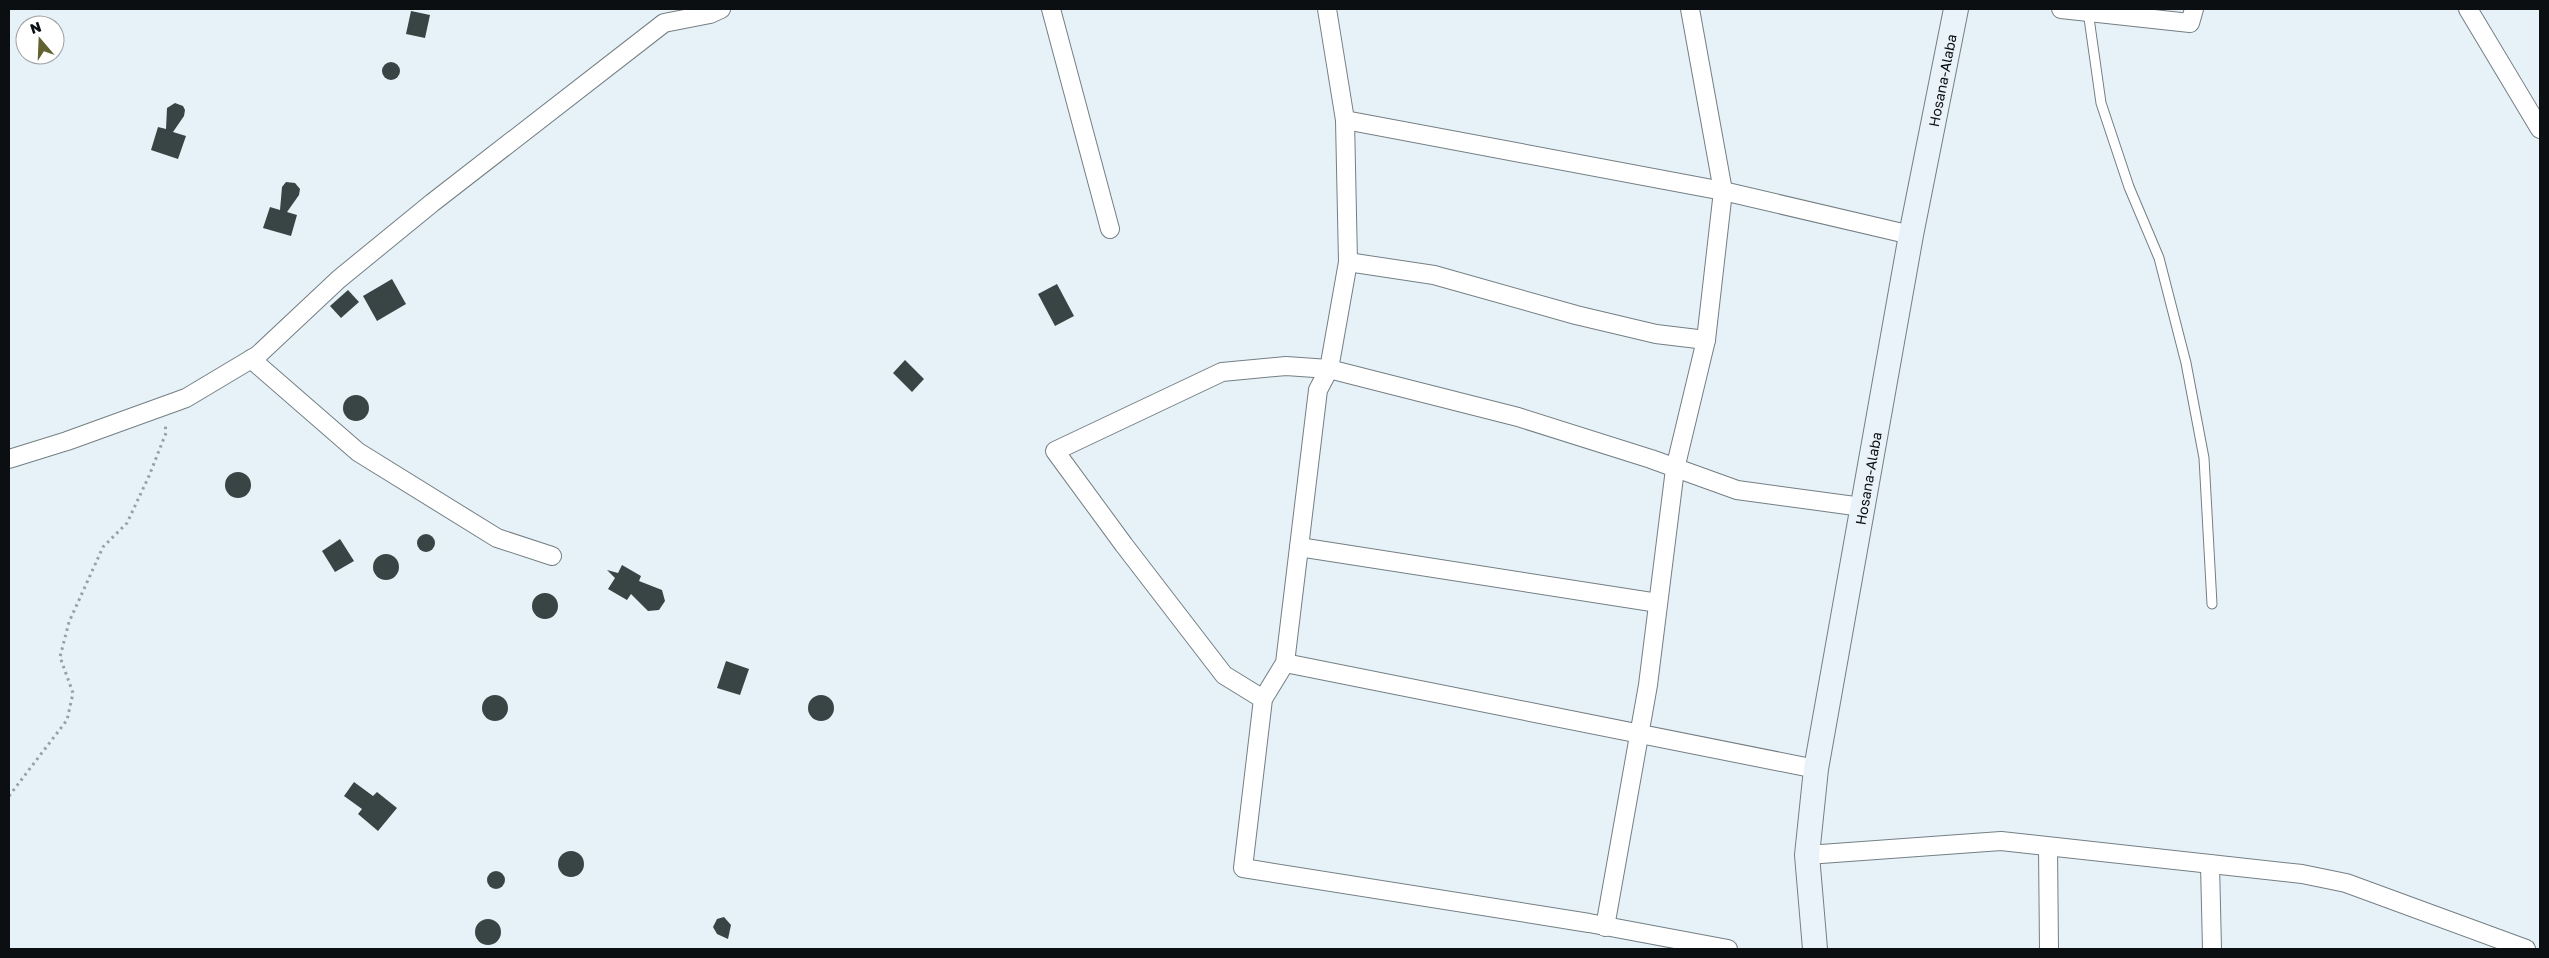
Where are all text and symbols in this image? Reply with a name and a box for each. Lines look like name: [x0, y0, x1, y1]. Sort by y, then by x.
north arrow: [15, 15, 65, 65]
text: N: [28, 17, 43, 37]
street label: Hosana-Alaba: [1924, 32, 1959, 128]
street label: Hosana-Alaba: [1851, 430, 1884, 526]

